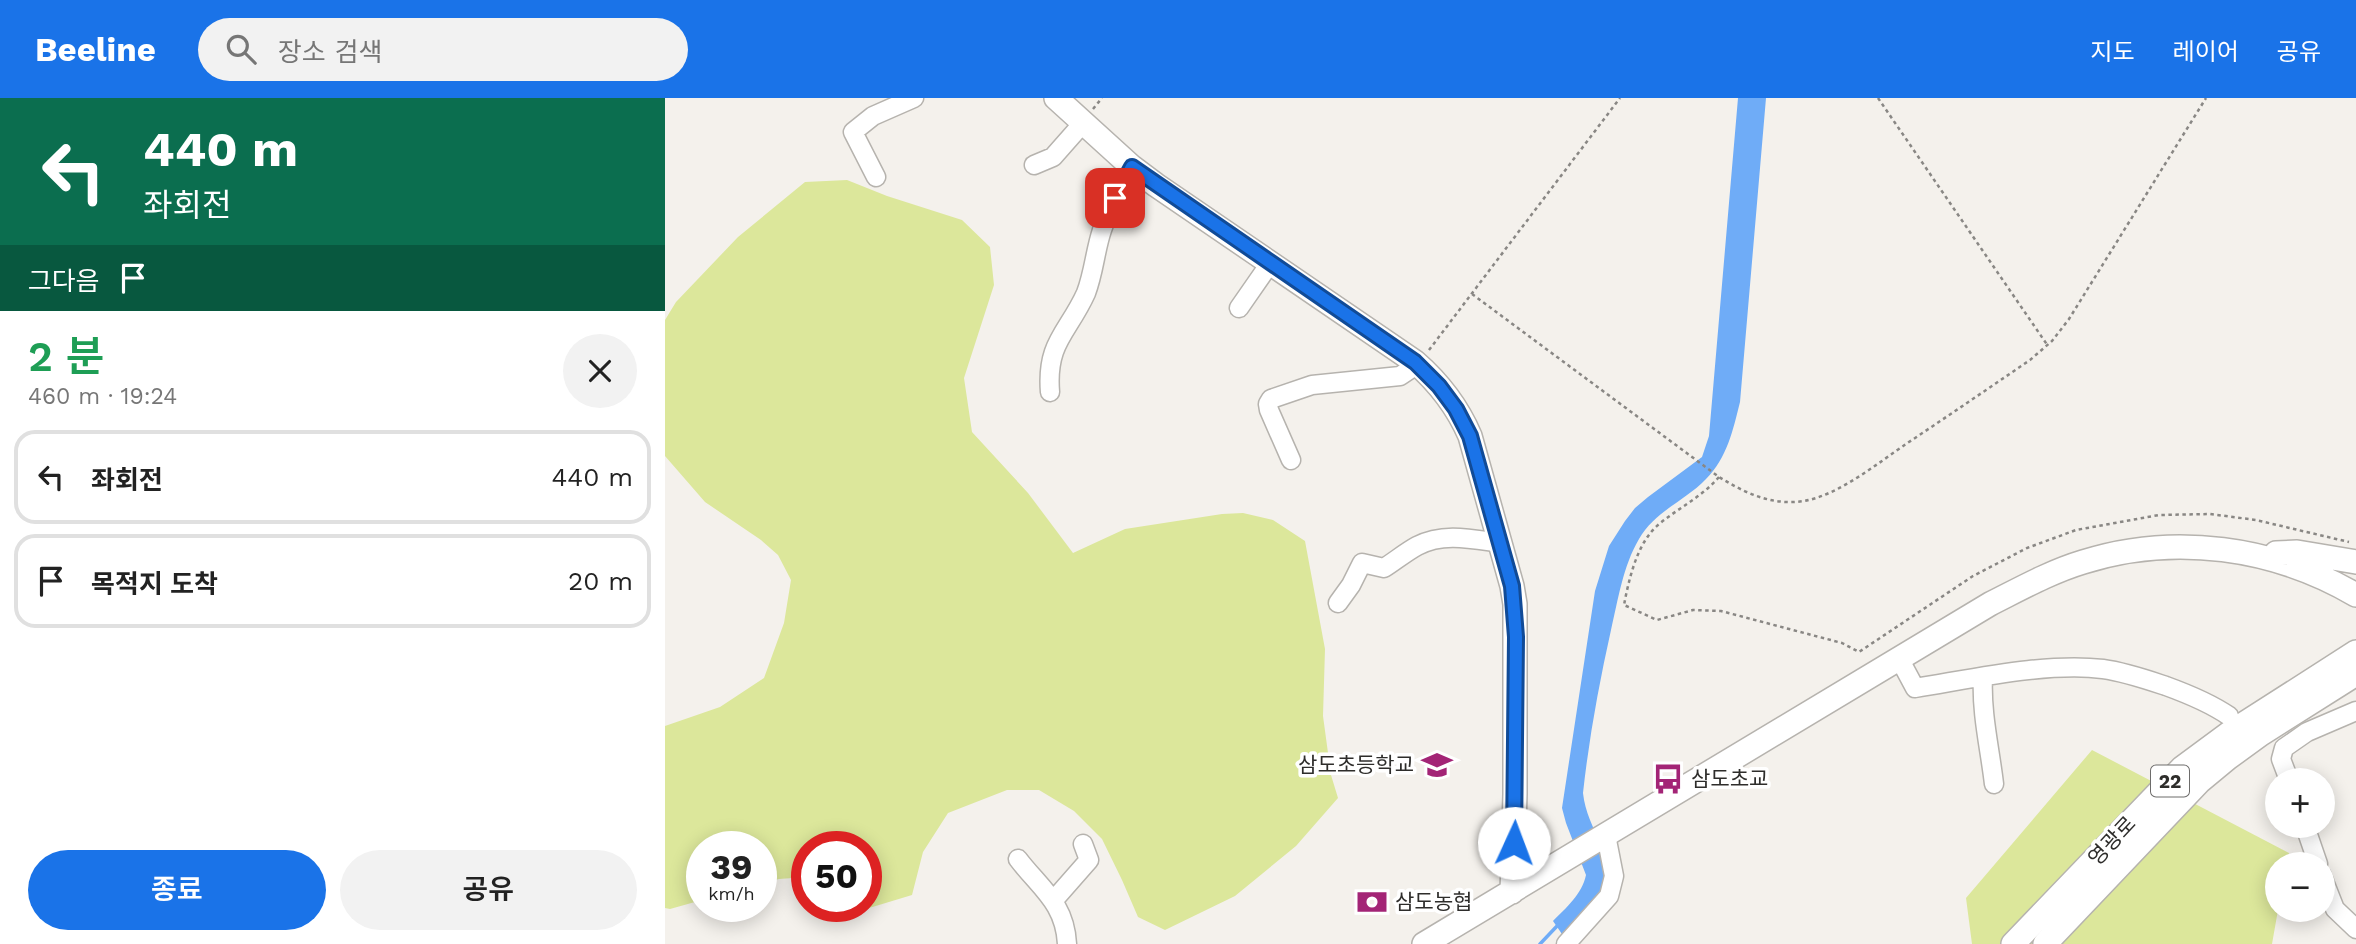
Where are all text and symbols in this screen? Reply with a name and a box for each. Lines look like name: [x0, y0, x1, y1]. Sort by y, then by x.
search box: [198, 18, 688, 81]
text: Beeline: [35, 30, 156, 69]
icon: search: [222, 30, 260, 68]
text: 장소 검색: [278, 37, 382, 67]
text: 지도: [2090, 38, 2135, 66]
text: 레이어: [2173, 38, 2239, 66]
text: 공유: [2277, 38, 2321, 66]
text: 440 m: [143, 120, 298, 178]
icon: left: [28, 126, 119, 217]
pin: [1085, 168, 1145, 228]
icon: arrive: [1096, 179, 1134, 217]
text: 좌회전: [143, 186, 231, 224]
icon: arrive: [114, 259, 152, 297]
text: 그다음: [28, 266, 100, 296]
text: 2 분: [28, 332, 104, 381]
button: close: [563, 334, 637, 408]
text: 460 m · 19:24: [28, 383, 177, 410]
icon: left: [32, 458, 70, 496]
text: 440 m: [551, 462, 633, 492]
text: 좌회전: [91, 465, 163, 495]
icon: arrive: [32, 562, 70, 600]
text: 20 m: [568, 566, 633, 596]
text: 목적지 도착: [91, 569, 218, 599]
school or university icon: 삼도초등학교: [1420, 748, 1454, 782]
place label: 삼도초등학교: [1298, 752, 1414, 777]
bus stop icon: 삼도초교: [1651, 762, 1685, 796]
place label: 삼도초교: [1691, 766, 1768, 791]
road number: 22: [2151, 766, 2189, 796]
map controls: [2265, 768, 2335, 922]
button: +: [2265, 768, 2335, 838]
position arrow: [1477, 806, 1551, 880]
street label: 영광로: [2083, 811, 2141, 870]
speed limit sign: 50: [791, 831, 882, 922]
text: 39: [710, 846, 753, 888]
button: 종료: [28, 850, 326, 930]
button: 공유: [340, 850, 637, 930]
button: −: [2265, 852, 2335, 922]
text: km/h: [708, 883, 755, 904]
bank icon: 삼도농협: [1355, 885, 1389, 919]
place label: 삼도농협: [1395, 889, 1472, 914]

